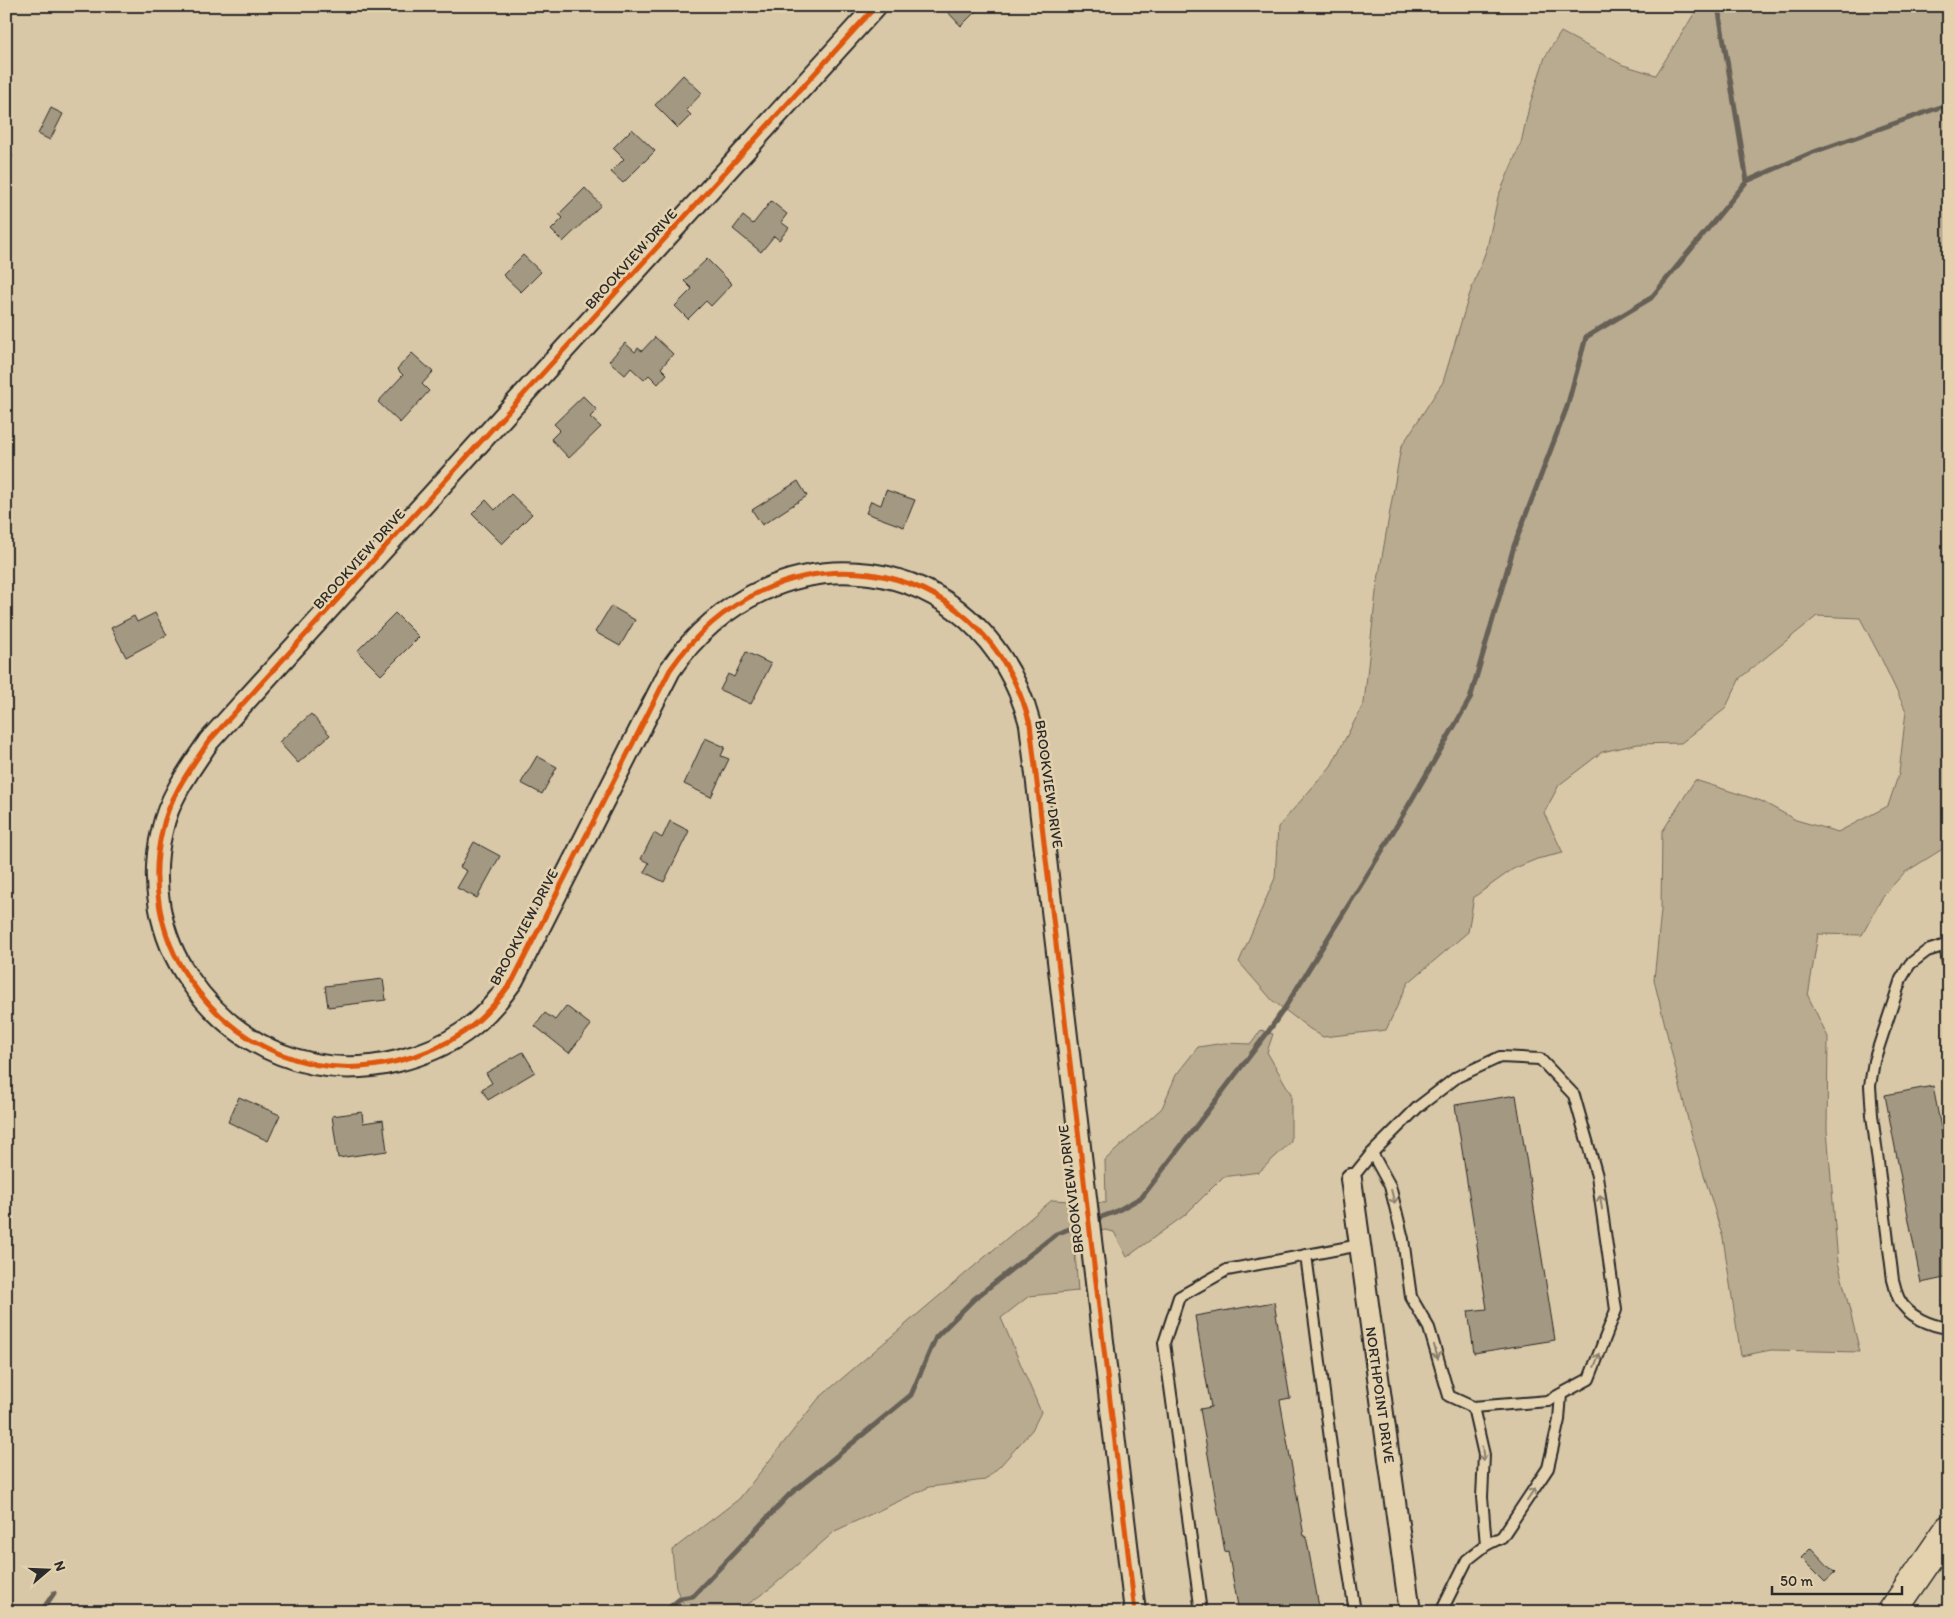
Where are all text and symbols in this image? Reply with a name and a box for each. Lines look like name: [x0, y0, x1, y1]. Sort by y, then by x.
street label: BROOKVIEW DRIVE: [581, 205, 681, 313]
street label: BROOKVIEW DRIVE: [309, 505, 409, 613]
street label: BROOKVIEW DRIVE: [1031, 719, 1067, 849]
street label: BROOKVIEW DRIVE: [486, 866, 562, 988]
street label: BROOKVIEW DRIVE: [1054, 1124, 1088, 1254]
one-way arrow: [1389, 1188, 1398, 1204]
one-way arrow: [1596, 1194, 1606, 1210]
street label: NORTHPOINT DRIVE: [1362, 1326, 1398, 1464]
one-way arrow: [1431, 1343, 1441, 1359]
one-way arrow: [1593, 1353, 1602, 1368]
one-way arrow: [1478, 1446, 1488, 1462]
one-way arrow: [1526, 1487, 1536, 1501]
north arrow: [22, 1546, 72, 1596]
text: N: [50, 1559, 69, 1573]
scale bar: [1772, 1563, 1902, 1595]
text: 50 m: [1780, 1572, 1813, 1590]

